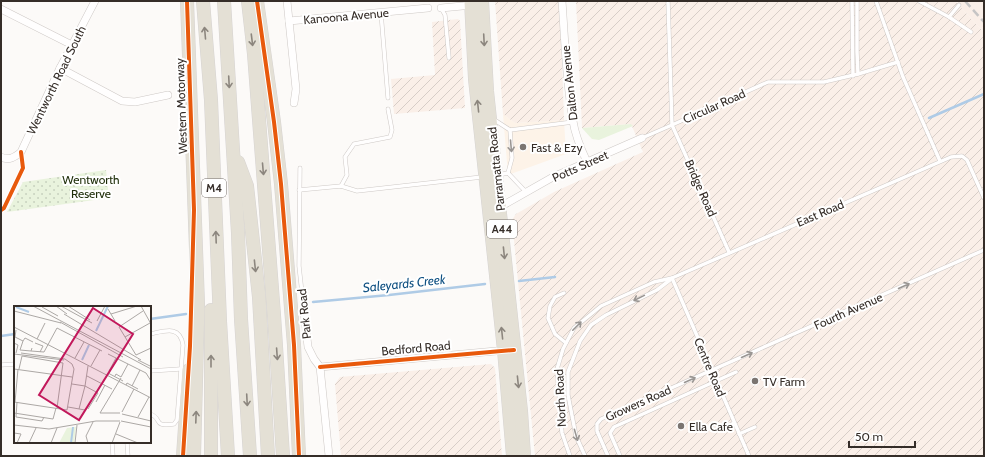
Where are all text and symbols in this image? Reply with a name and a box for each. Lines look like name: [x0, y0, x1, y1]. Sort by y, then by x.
street label: Kanoona Avenue: [303, 5, 389, 27]
street label: Wentworth Road South: [23, 23, 89, 137]
one-way arrow: [201, 27, 209, 40]
one-way arrow: [249, 33, 256, 46]
one-way arrow: [480, 33, 487, 46]
street label: Dalton Avenue: [558, 45, 580, 121]
street label: Western Motorway: [172, 58, 190, 154]
one-way arrow: [226, 75, 233, 88]
street label: Circular Road: [680, 86, 748, 126]
one-way arrow: [474, 100, 482, 113]
street label: Parramatta Road: [484, 126, 508, 212]
one-way arrow: [507, 139, 515, 152]
place label: Fast & Ezy: [531, 140, 582, 155]
marker: Fast & Ezy: [518, 142, 528, 152]
street label: Potts Street: [550, 147, 610, 185]
street label: Bridge Road: [682, 157, 720, 219]
one-way arrow: [259, 162, 266, 175]
park label: Wentworth Reserve: [62, 172, 120, 201]
road number: M4: [202, 179, 226, 197]
street label: East Road: [794, 196, 846, 230]
road number: A44: [487, 220, 517, 238]
one-way arrow: [212, 231, 220, 244]
one-way arrow: [501, 246, 508, 259]
one-way arrow: [252, 259, 259, 272]
water label: Saleyards Creek: [362, 271, 446, 295]
one-way arrow: [898, 281, 910, 289]
street label: Park Road: [294, 288, 314, 340]
street label: Fourth Avenue: [811, 289, 885, 333]
one-way arrow: [634, 295, 646, 302]
inset map: [14, 306, 151, 443]
one-way arrow: [572, 321, 582, 331]
one-way arrow: [498, 327, 506, 340]
street label: Centre Road: [691, 335, 729, 399]
street label: Bedford Road: [381, 338, 451, 358]
one-way arrow: [274, 347, 281, 360]
one-way arrow: [741, 351, 753, 358]
one-way arrow: [207, 355, 215, 368]
street label: North Road: [551, 369, 569, 427]
place label: TV Farm: [763, 374, 805, 389]
one-way arrow: [514, 375, 522, 388]
one-way arrow: [683, 376, 695, 383]
marker: TV Farm: [750, 376, 760, 386]
street label: Growers Road: [603, 382, 673, 424]
one-way arrow: [243, 393, 251, 406]
one-way arrow: [192, 411, 199, 424]
place label: Ella Cafe: [689, 419, 733, 434]
marker: Ella Cafe: [676, 421, 686, 431]
scale bar: [849, 423, 915, 449]
one-way arrow: [573, 428, 580, 441]
text: 50 m: [855, 429, 883, 444]

